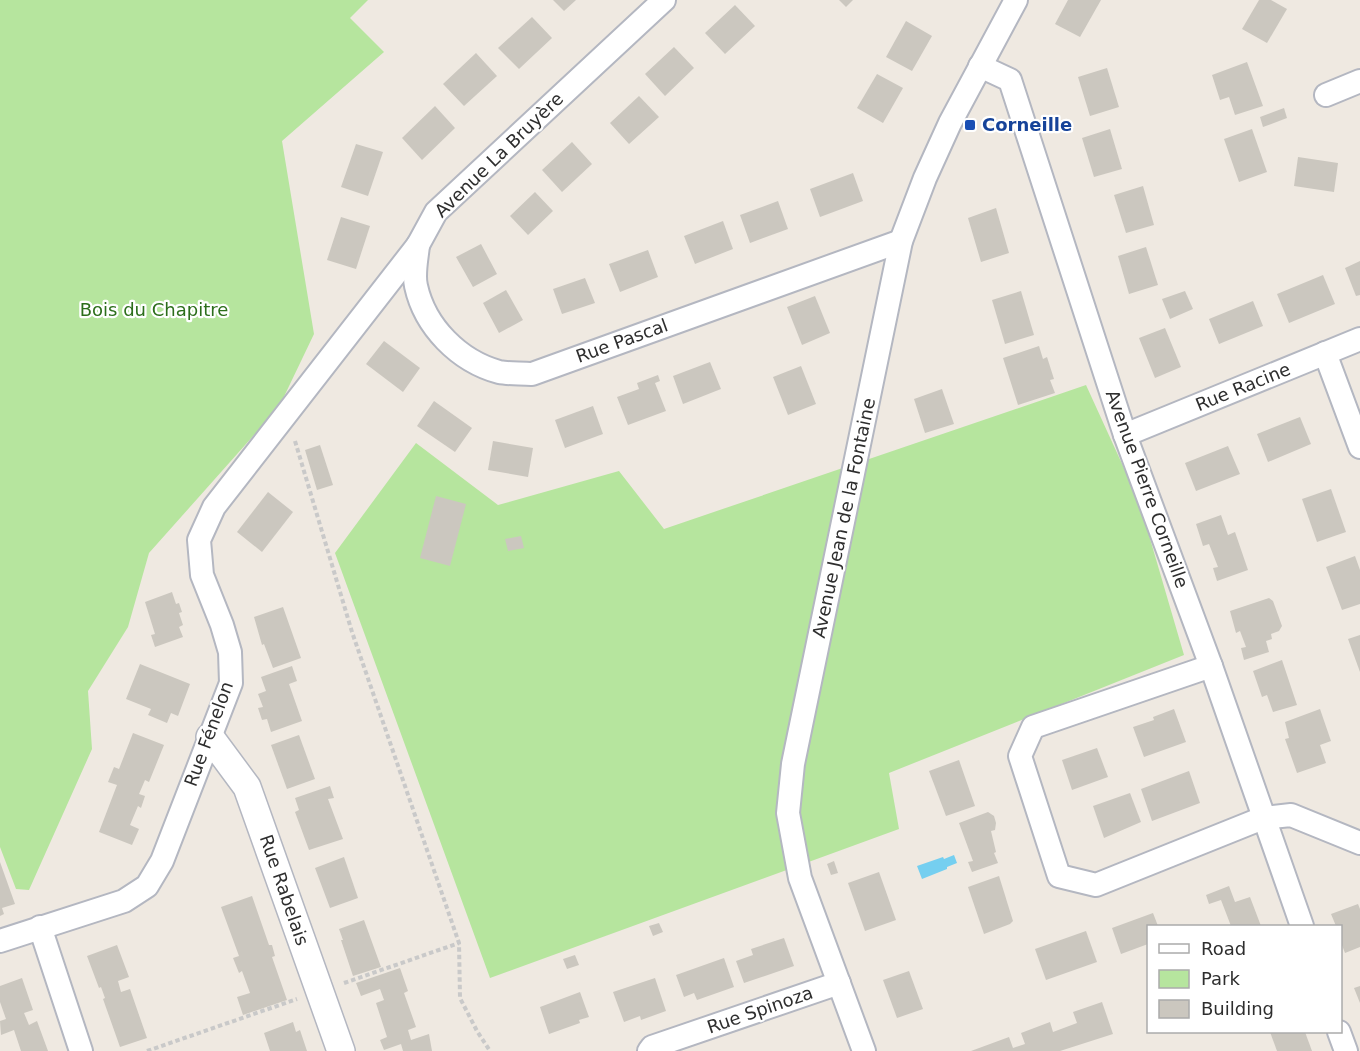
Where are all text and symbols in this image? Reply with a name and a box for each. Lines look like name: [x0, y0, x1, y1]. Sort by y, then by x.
street label: Avenue La Bruyère: [430, 88, 567, 221]
place label: Corneille: [982, 114, 1072, 135]
marker: Corneille: [963, 118, 977, 132]
park label: Bois du Chapitre: [80, 299, 228, 320]
street label: Rue Pascal: [573, 314, 671, 367]
street label: Rue Racine: [1192, 358, 1293, 415]
street label: Avenue Pierre Corneille: [1102, 387, 1193, 591]
street label: Avenue Jean de la Fontaine: [808, 396, 879, 640]
street label: Rue Fénelon: [180, 678, 237, 789]
street label: Rue Rabelais: [256, 832, 313, 948]
legend: [1147, 925, 1342, 1033]
text: Road: [1201, 938, 1246, 959]
text: Park: [1201, 968, 1240, 989]
street label: Rue Spinoza: [704, 982, 816, 1037]
text: Building: [1201, 998, 1274, 1019]

